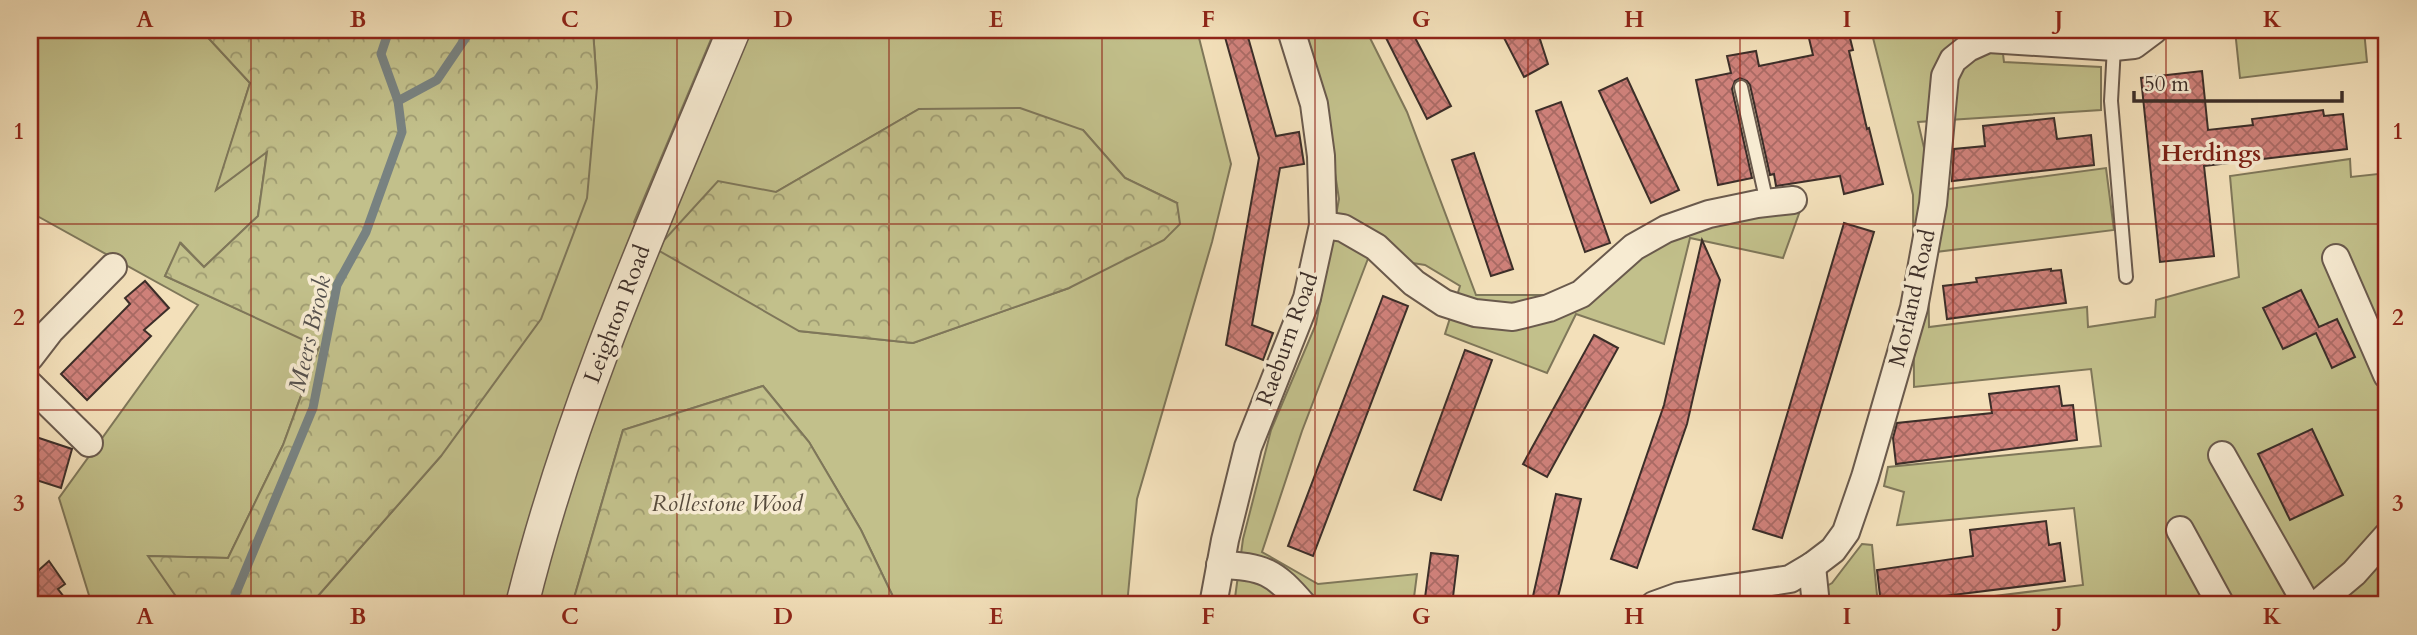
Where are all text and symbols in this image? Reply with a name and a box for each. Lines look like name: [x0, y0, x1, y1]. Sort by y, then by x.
text: A: [136, 4, 154, 35]
text: B: [350, 4, 366, 35]
text: C: [561, 4, 579, 35]
text: D: [773, 4, 793, 35]
text: E: [989, 4, 1003, 35]
text: F: [1201, 4, 1215, 35]
text: G: [1412, 4, 1431, 35]
text: H: [1624, 4, 1644, 35]
text: I: [1843, 4, 1851, 35]
text: J: [2052, 4, 2063, 35]
text: K: [2263, 4, 2282, 35]
scale bar: [2134, 60, 2342, 104]
text: 50 m: [2144, 70, 2189, 99]
text: 1: [13, 116, 25, 147]
text: 1: [2392, 116, 2404, 147]
district label: Herdings: [2161, 137, 2261, 170]
street label: Morland Road: [1881, 225, 1943, 370]
street label: Leighton Road: [576, 240, 658, 388]
street label: Raeburn Road: [1249, 267, 1326, 410]
water label: Meers Brook: [281, 272, 339, 396]
text: 2: [13, 302, 25, 333]
text: 2: [2392, 302, 2404, 333]
text: 3: [13, 488, 25, 519]
park label: Rollestone Wood: [652, 488, 803, 519]
text: 3: [2392, 488, 2404, 519]
text: A: [136, 601, 154, 632]
text: B: [350, 601, 366, 632]
text: C: [561, 601, 579, 632]
text: D: [773, 601, 793, 632]
text: E: [989, 601, 1003, 632]
text: F: [1201, 601, 1215, 632]
text: G: [1412, 601, 1431, 632]
text: H: [1624, 601, 1644, 632]
text: I: [1843, 601, 1851, 632]
text: J: [2052, 601, 2063, 632]
text: K: [2263, 601, 2282, 632]

